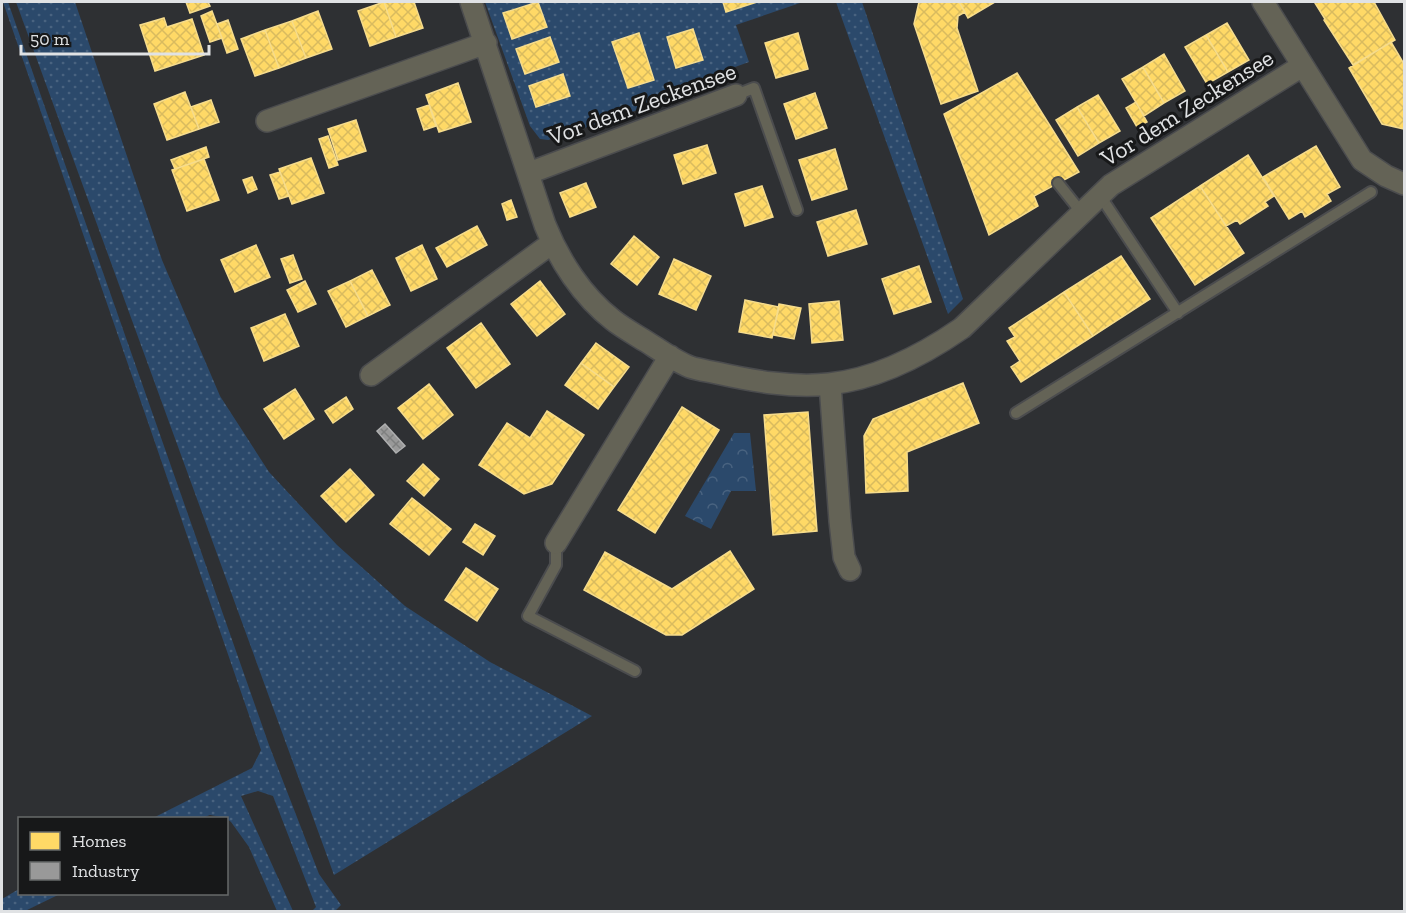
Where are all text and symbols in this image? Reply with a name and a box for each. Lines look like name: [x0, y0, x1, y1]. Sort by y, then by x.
scale bar: [21, 18, 208, 56]
text: 50 m: [30, 28, 70, 50]
street label: Vor dem Zeckensee: [1094, 43, 1279, 173]
street label: Vor dem Zeckensee: [543, 56, 740, 151]
legend: [18, 817, 228, 895]
text: Homes: [72, 830, 126, 852]
text: Industry: [72, 860, 140, 882]

